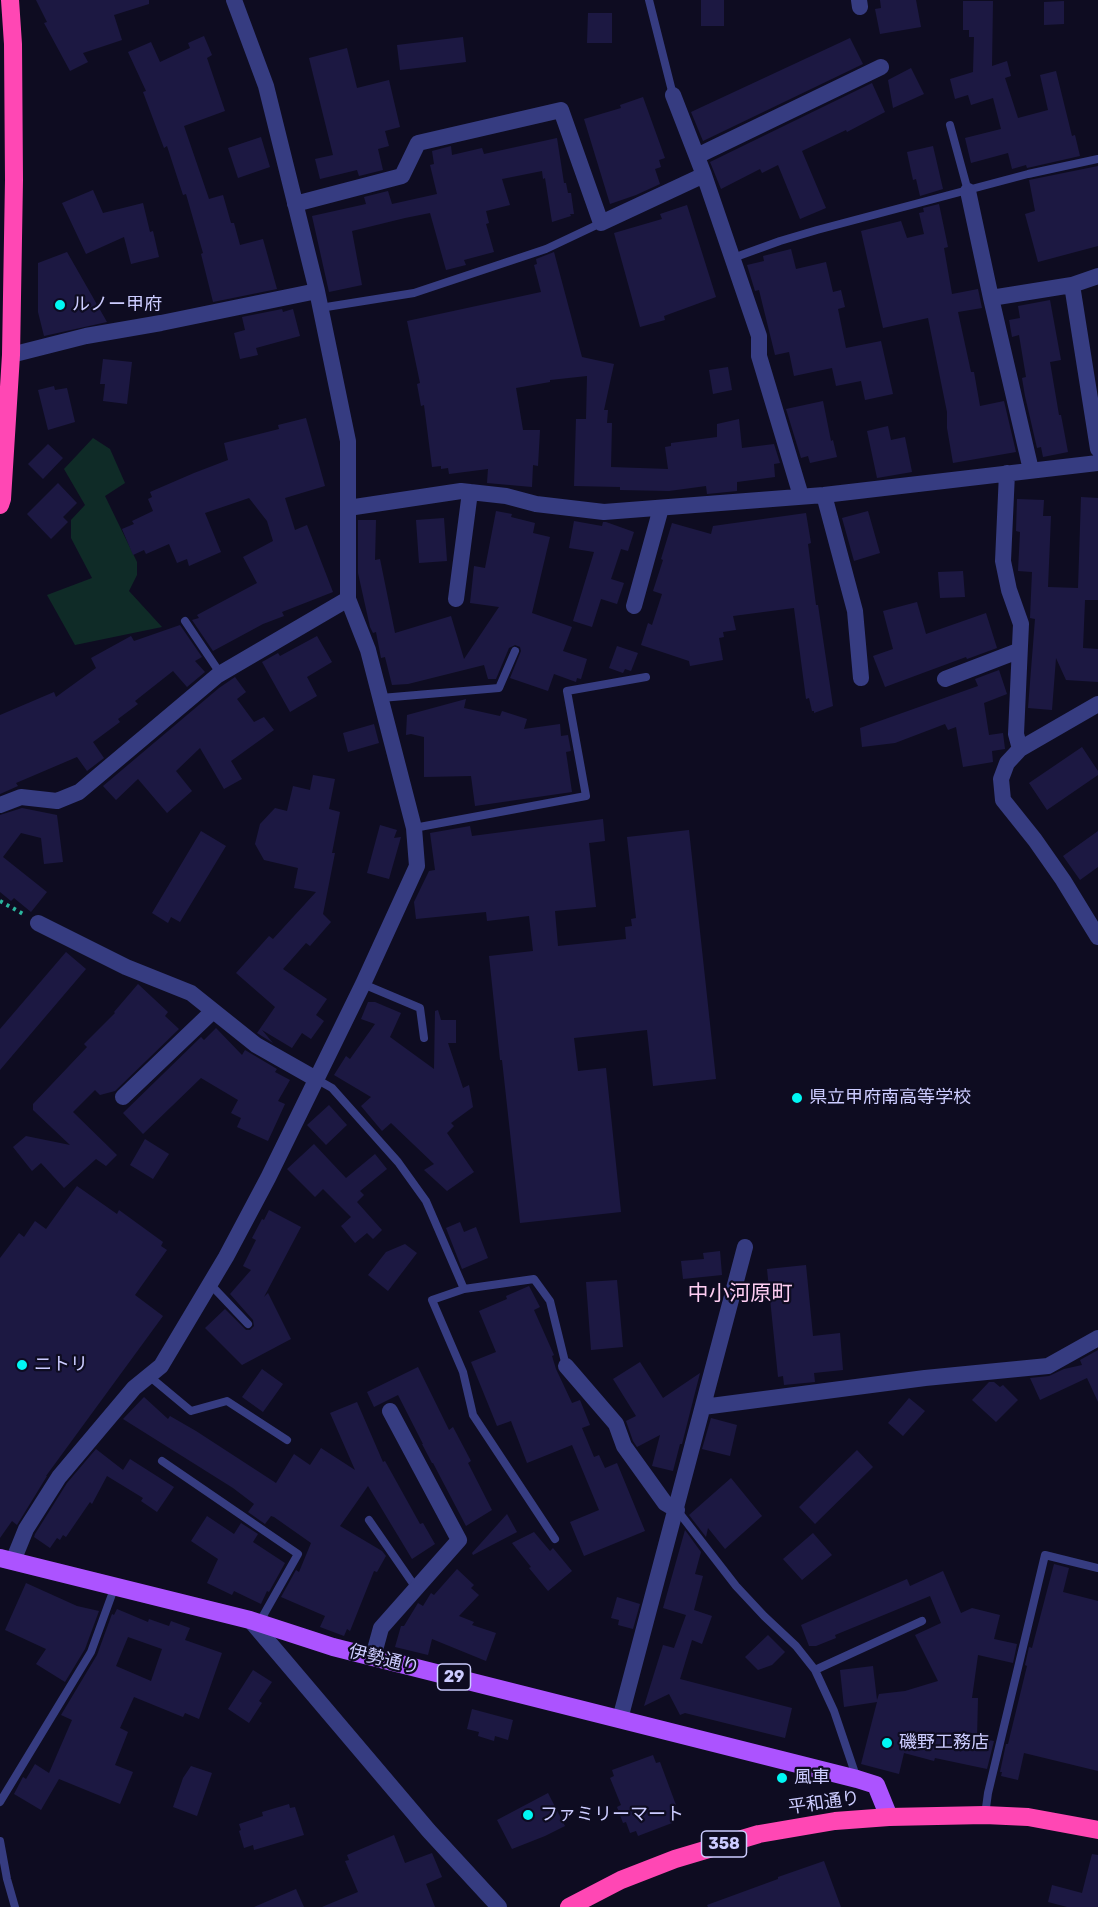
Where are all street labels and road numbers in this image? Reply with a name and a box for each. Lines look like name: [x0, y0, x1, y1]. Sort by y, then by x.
street label: 伊勢通り: [346, 1641, 422, 1679]
road number: 29: [438, 1664, 470, 1690]
street label: 平和通り: [787, 1787, 861, 1819]
road number: 358: [702, 1831, 746, 1857]

